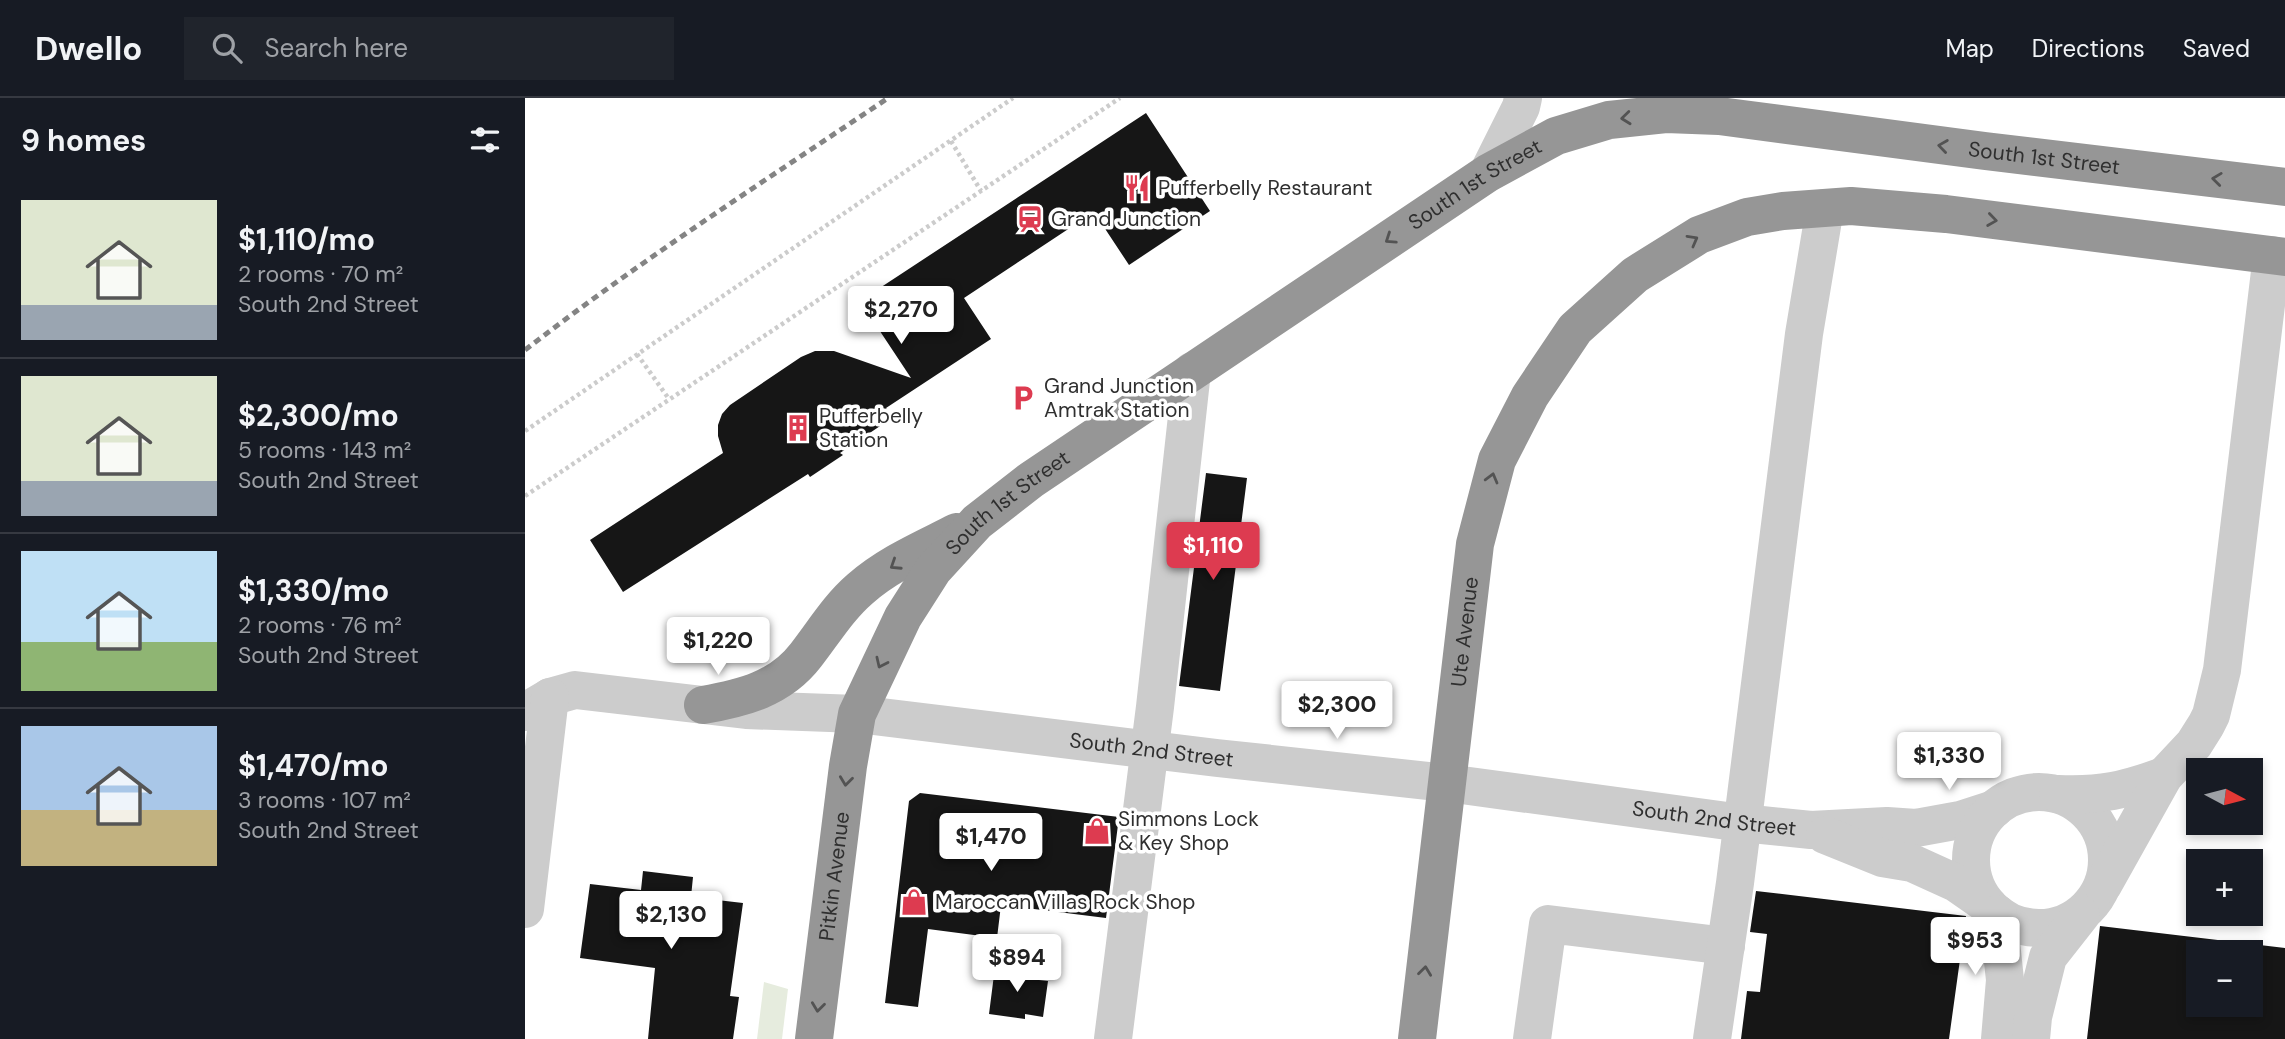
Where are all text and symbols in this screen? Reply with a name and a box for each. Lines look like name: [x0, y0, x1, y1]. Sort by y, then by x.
search box: [184, 17, 674, 80]
text: Dwello: [35, 27, 142, 70]
icon: search: [208, 29, 246, 67]
text: Search here: [264, 31, 408, 65]
text: Map: [1946, 33, 1994, 64]
text: Directions: [2032, 33, 2145, 64]
text: Saved: [2183, 33, 2250, 64]
one-way arrow: [1620, 111, 1632, 126]
text: 9 homes: [21, 121, 146, 160]
icon: filters: [466, 121, 504, 159]
street label: South 1st Street: [1403, 132, 1547, 237]
street label: South 1st Street: [1967, 135, 2122, 181]
one-way arrow: [1937, 138, 1949, 153]
one-way arrow: [2211, 172, 2223, 187]
restaurant icon: Pufferbelly Restaurant: [1122, 173, 1152, 203]
place label: Pufferbelly Restaurant: [1158, 174, 1373, 202]
station icon: Grand Junction: [1015, 204, 1045, 234]
place label: Grand Junction: [1051, 205, 1201, 233]
one-way arrow: [1986, 212, 1997, 227]
text: $1,110/mo: [238, 220, 375, 259]
icon: home: [77, 228, 161, 312]
one-way arrow: [1385, 230, 1398, 243]
one-way arrow: [1686, 235, 1699, 248]
text: 2 rooms · 70 m²: [238, 259, 403, 289]
pin: $2,270: [844, 286, 958, 346]
text: South 2nd Street: [238, 289, 419, 319]
text: $2,270: [864, 294, 938, 324]
place label: Grand Junction Amtrak Station: [1044, 372, 1194, 424]
parking icon: Grand Junction Amtrak Station: [1008, 383, 1038, 413]
text: $2,300/mo: [238, 396, 399, 435]
place label: Pufferbelly Station: [819, 402, 923, 454]
icon: home: [77, 404, 161, 488]
building icon: Pufferbelly Station: [783, 413, 813, 443]
text: 5 rooms · 143 m²: [238, 435, 411, 465]
street label: South 1st Street: [939, 444, 1075, 561]
text: South 2nd Street: [238, 465, 419, 495]
one-way arrow: [1484, 472, 1498, 484]
pin: $1,110: [1156, 522, 1270, 582]
text: $1,110: [1183, 530, 1243, 560]
one-way arrow: [890, 556, 903, 569]
text: $1,330/mo: [238, 571, 389, 610]
street label: Ute Avenue: [1444, 575, 1485, 688]
icon: home: [77, 579, 161, 663]
text: 2 rooms · 76 m²: [238, 610, 402, 640]
pin: $1,220: [661, 618, 775, 677]
text: $1,220: [683, 625, 753, 655]
text: South 2nd Street: [238, 640, 419, 670]
one-way arrow: [875, 656, 889, 668]
pin: $2,300: [1280, 682, 1394, 741]
text: $2,300: [1297, 689, 1377, 719]
street label: South 2nd Street: [1068, 726, 1235, 774]
pin: $1,330: [1892, 732, 2006, 792]
text: $1,330: [1913, 740, 1985, 770]
text: $1,470/mo: [238, 746, 389, 785]
icon: home: [77, 754, 161, 838]
north arrow: [2186, 758, 2263, 835]
map controls: [2186, 758, 2263, 1017]
one-way arrow: [839, 775, 854, 787]
text: 3 rooms · 107 m²: [238, 785, 411, 815]
street label: South 2nd Street: [1630, 794, 1798, 842]
place label: Simmons Lock & Key Shop: [1118, 805, 1259, 857]
street label: Pitkin Avenue: [812, 810, 856, 943]
pin: $1,470: [934, 814, 1048, 873]
text: South 2nd Street: [238, 815, 419, 845]
shop icon: Simmons Lock & Key Shop: [1082, 816, 1112, 846]
text: $1,470: [955, 821, 1027, 851]
button: +: [2186, 849, 2263, 926]
shop icon: Maroccan Villas Rock Shop: [899, 887, 929, 917]
place label: Maroccan Villas Rock Shop: [935, 888, 1195, 916]
pin: $2,130: [614, 892, 728, 951]
text: $2,130: [635, 899, 707, 929]
pin: $953: [1934, 918, 2016, 977]
text: $953: [1947, 925, 2003, 955]
pin: $894: [976, 934, 1058, 994]
button: −: [2186, 940, 2263, 1017]
text: $894: [988, 942, 1046, 972]
one-way arrow: [1418, 965, 1433, 977]
one-way arrow: [811, 1001, 826, 1012]

